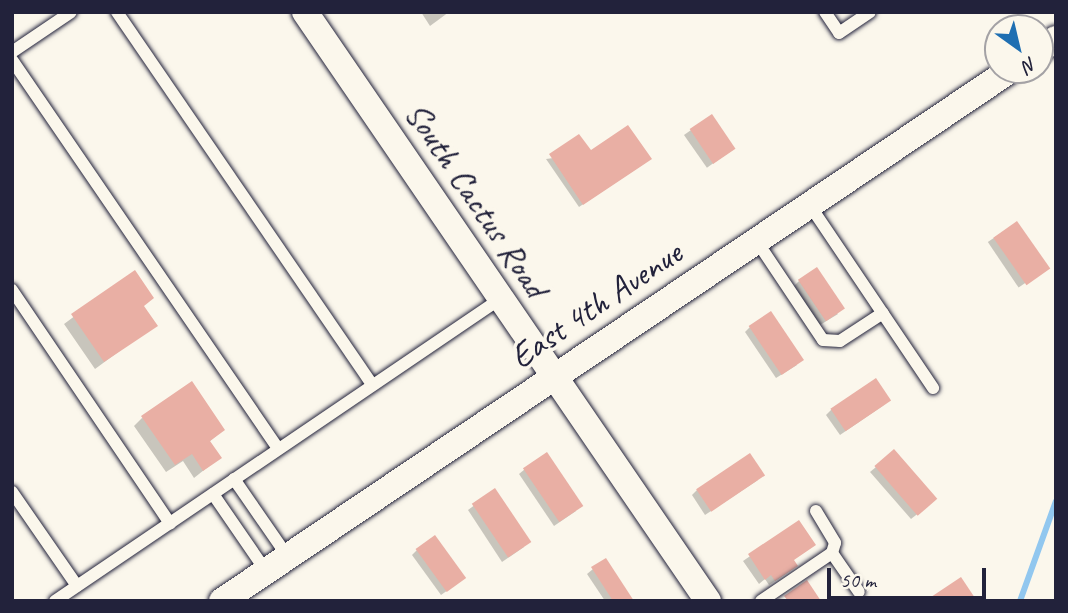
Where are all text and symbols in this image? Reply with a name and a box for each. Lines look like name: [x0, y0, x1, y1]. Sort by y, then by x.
north arrow: [984, 14, 1054, 84]
text: N: [1018, 52, 1041, 78]
street label: South Cactus Road: [395, 95, 557, 305]
street label: East 4th Avenue: [502, 232, 690, 378]
scale bar: [830, 554, 989, 598]
text: 50 m: [840, 567, 876, 593]

